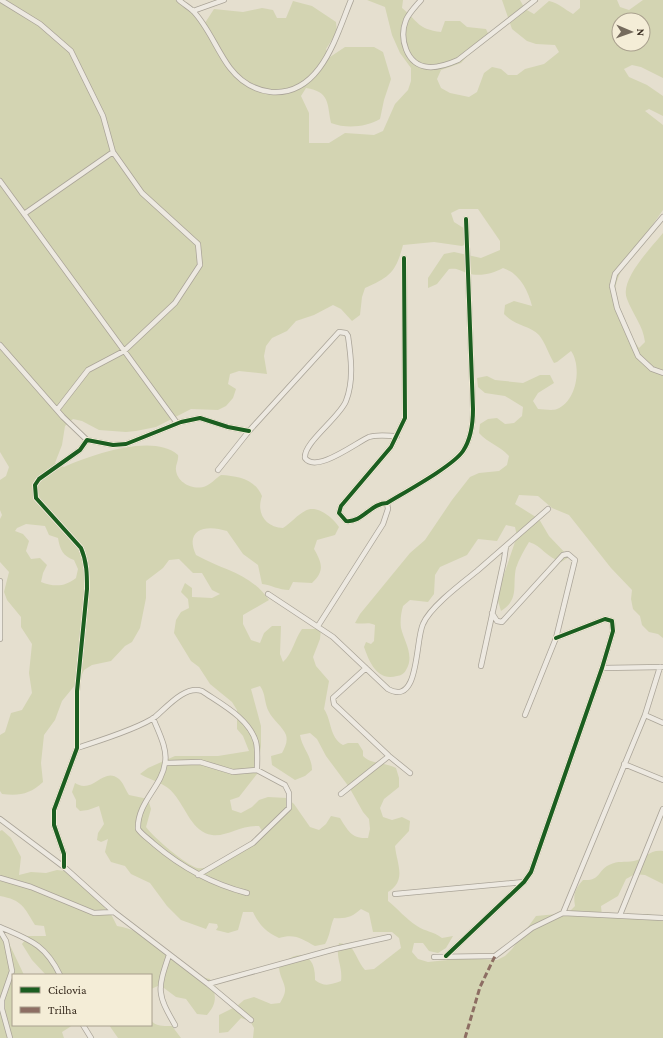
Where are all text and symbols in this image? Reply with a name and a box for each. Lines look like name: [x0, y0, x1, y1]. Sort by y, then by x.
north arrow: [611, 12, 651, 52]
text: N: [635, 28, 647, 37]
legend: [12, 974, 152, 1026]
text: Ciclovia: [48, 983, 87, 997]
text: Trilha: [48, 1003, 78, 1017]

